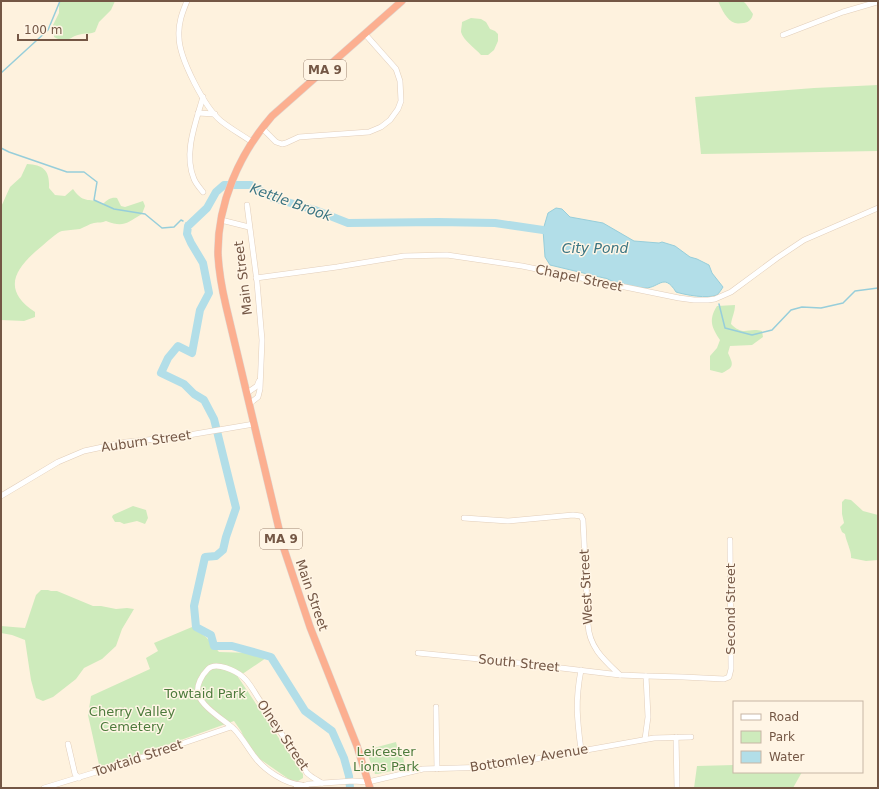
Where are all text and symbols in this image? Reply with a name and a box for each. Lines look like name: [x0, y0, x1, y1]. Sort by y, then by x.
scale bar: [18, 16, 87, 42]
text: 100 m: [24, 23, 62, 37]
road number: MA 9: [304, 60, 346, 80]
water label: Kettle Brook: [248, 180, 335, 224]
street label: Main Street: [231, 240, 255, 316]
water label: City Pond: [562, 240, 628, 256]
street label: Chapel Street: [534, 261, 624, 295]
street label: Auburn Street: [100, 427, 192, 455]
road number: MA 9: [260, 529, 302, 549]
street label: West Street: [577, 549, 595, 625]
street label: Main Street: [293, 557, 331, 633]
street label: Second Street: [723, 563, 738, 655]
street label: South Street: [478, 651, 560, 675]
park label: Towtaid Park: [163, 686, 246, 701]
street label: Olney Street: [254, 697, 312, 773]
legend: [733, 701, 863, 773]
park label: Cherry Valley Cemetery: [89, 704, 175, 734]
text: Road: [769, 710, 799, 724]
text: Park: [769, 730, 795, 744]
street label: Towtaid Street: [91, 737, 184, 780]
street label: Bottomley Avenue: [469, 741, 589, 775]
park label: Leicester Lions Park: [353, 744, 419, 774]
text: Water: [769, 750, 805, 764]

